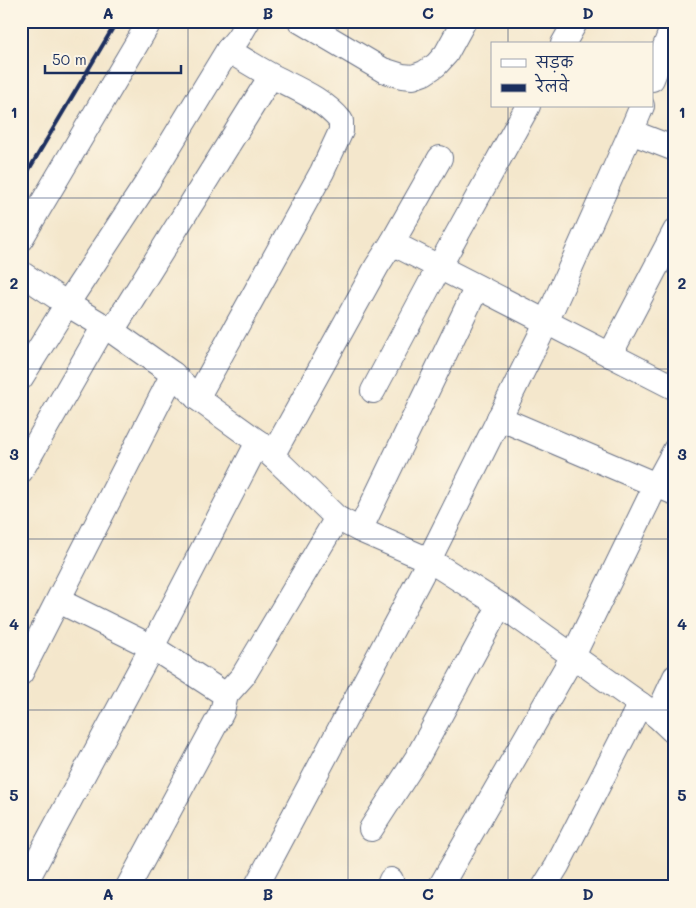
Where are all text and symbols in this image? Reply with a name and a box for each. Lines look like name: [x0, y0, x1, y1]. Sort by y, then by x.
text: A: [102, 2, 114, 23]
text: B: [263, 2, 273, 23]
text: C: [422, 2, 434, 23]
text: D: [582, 2, 594, 23]
scale bar: [45, 42, 181, 74]
legend: [491, 42, 654, 108]
text: 50 m: [52, 49, 87, 69]
text: सड़क: [535, 52, 574, 73]
text: रेलवे: [534, 73, 570, 96]
text: 1: [10, 101, 18, 122]
text: 1: [678, 101, 686, 122]
text: 2: [10, 272, 19, 293]
text: 2: [678, 272, 687, 293]
text: 3: [9, 443, 19, 464]
text: 3: [677, 443, 687, 464]
text: 4: [9, 613, 19, 634]
text: 4: [677, 613, 687, 634]
text: 5: [9, 784, 19, 805]
text: 5: [677, 784, 687, 805]
text: A: [102, 883, 114, 904]
text: B: [263, 883, 273, 904]
text: C: [422, 883, 434, 904]
text: D: [582, 883, 594, 904]

